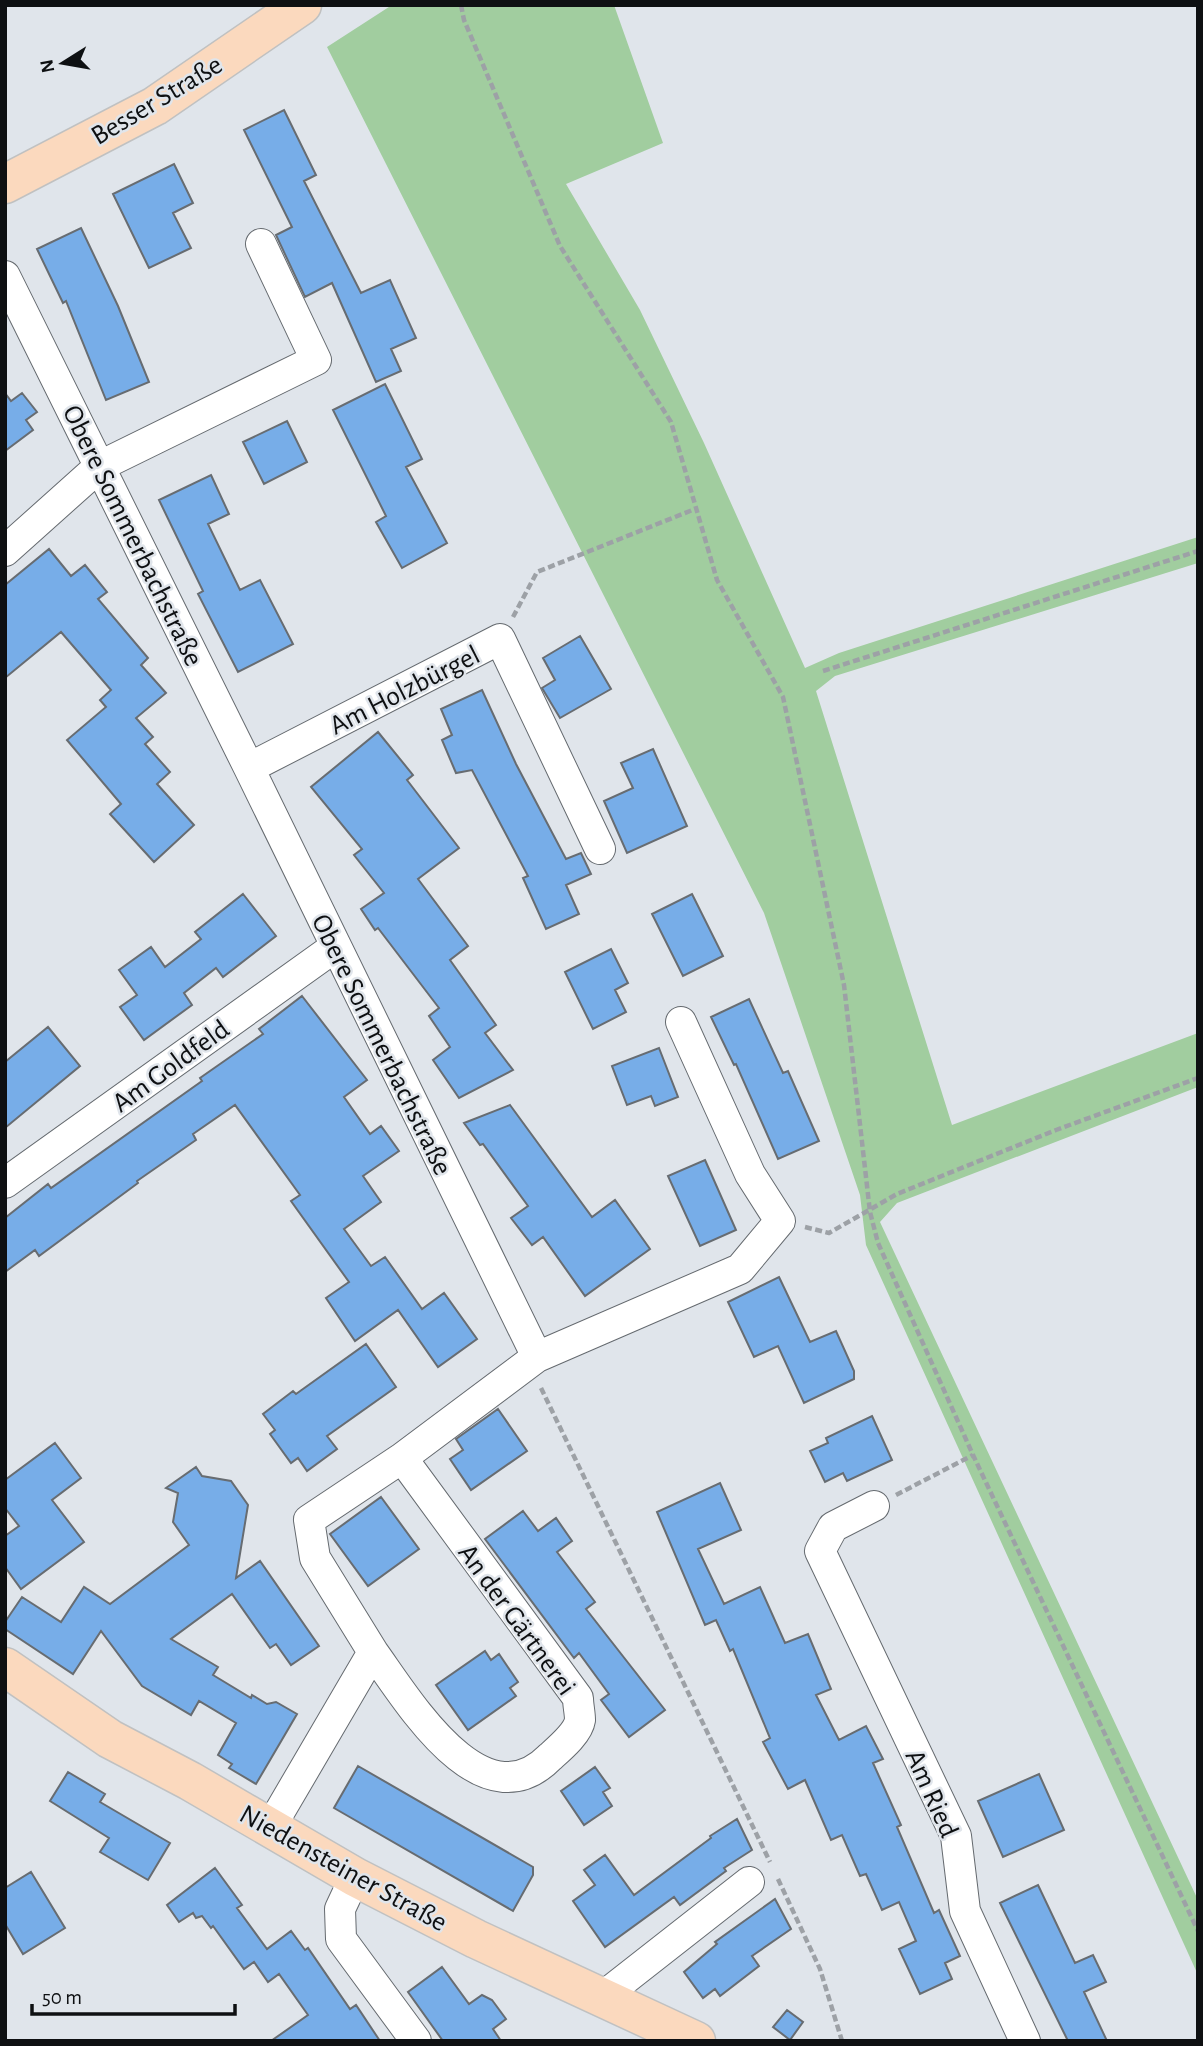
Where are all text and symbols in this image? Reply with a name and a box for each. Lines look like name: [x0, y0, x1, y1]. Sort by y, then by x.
north arrow: [28, 28, 98, 98]
street label: Besser Straße: [87, 51, 227, 151]
text: N: [37, 58, 58, 74]
street label: Obere Sommerbachstraße: [57, 401, 208, 671]
street label: Am Holzbürgel: [325, 641, 485, 741]
street label: Obere Sommerbachstraße: [306, 910, 457, 1180]
street label: Am Goldfeld: [108, 1015, 235, 1118]
street label: An der Gärtnerei: [452, 1539, 580, 1701]
street label: Am Ried: [900, 1746, 963, 1842]
street label: Niedensteiner Straße: [235, 1800, 452, 1937]
scale bar: [32, 1972, 234, 2016]
text: 50 m: [42, 1987, 82, 2008]

